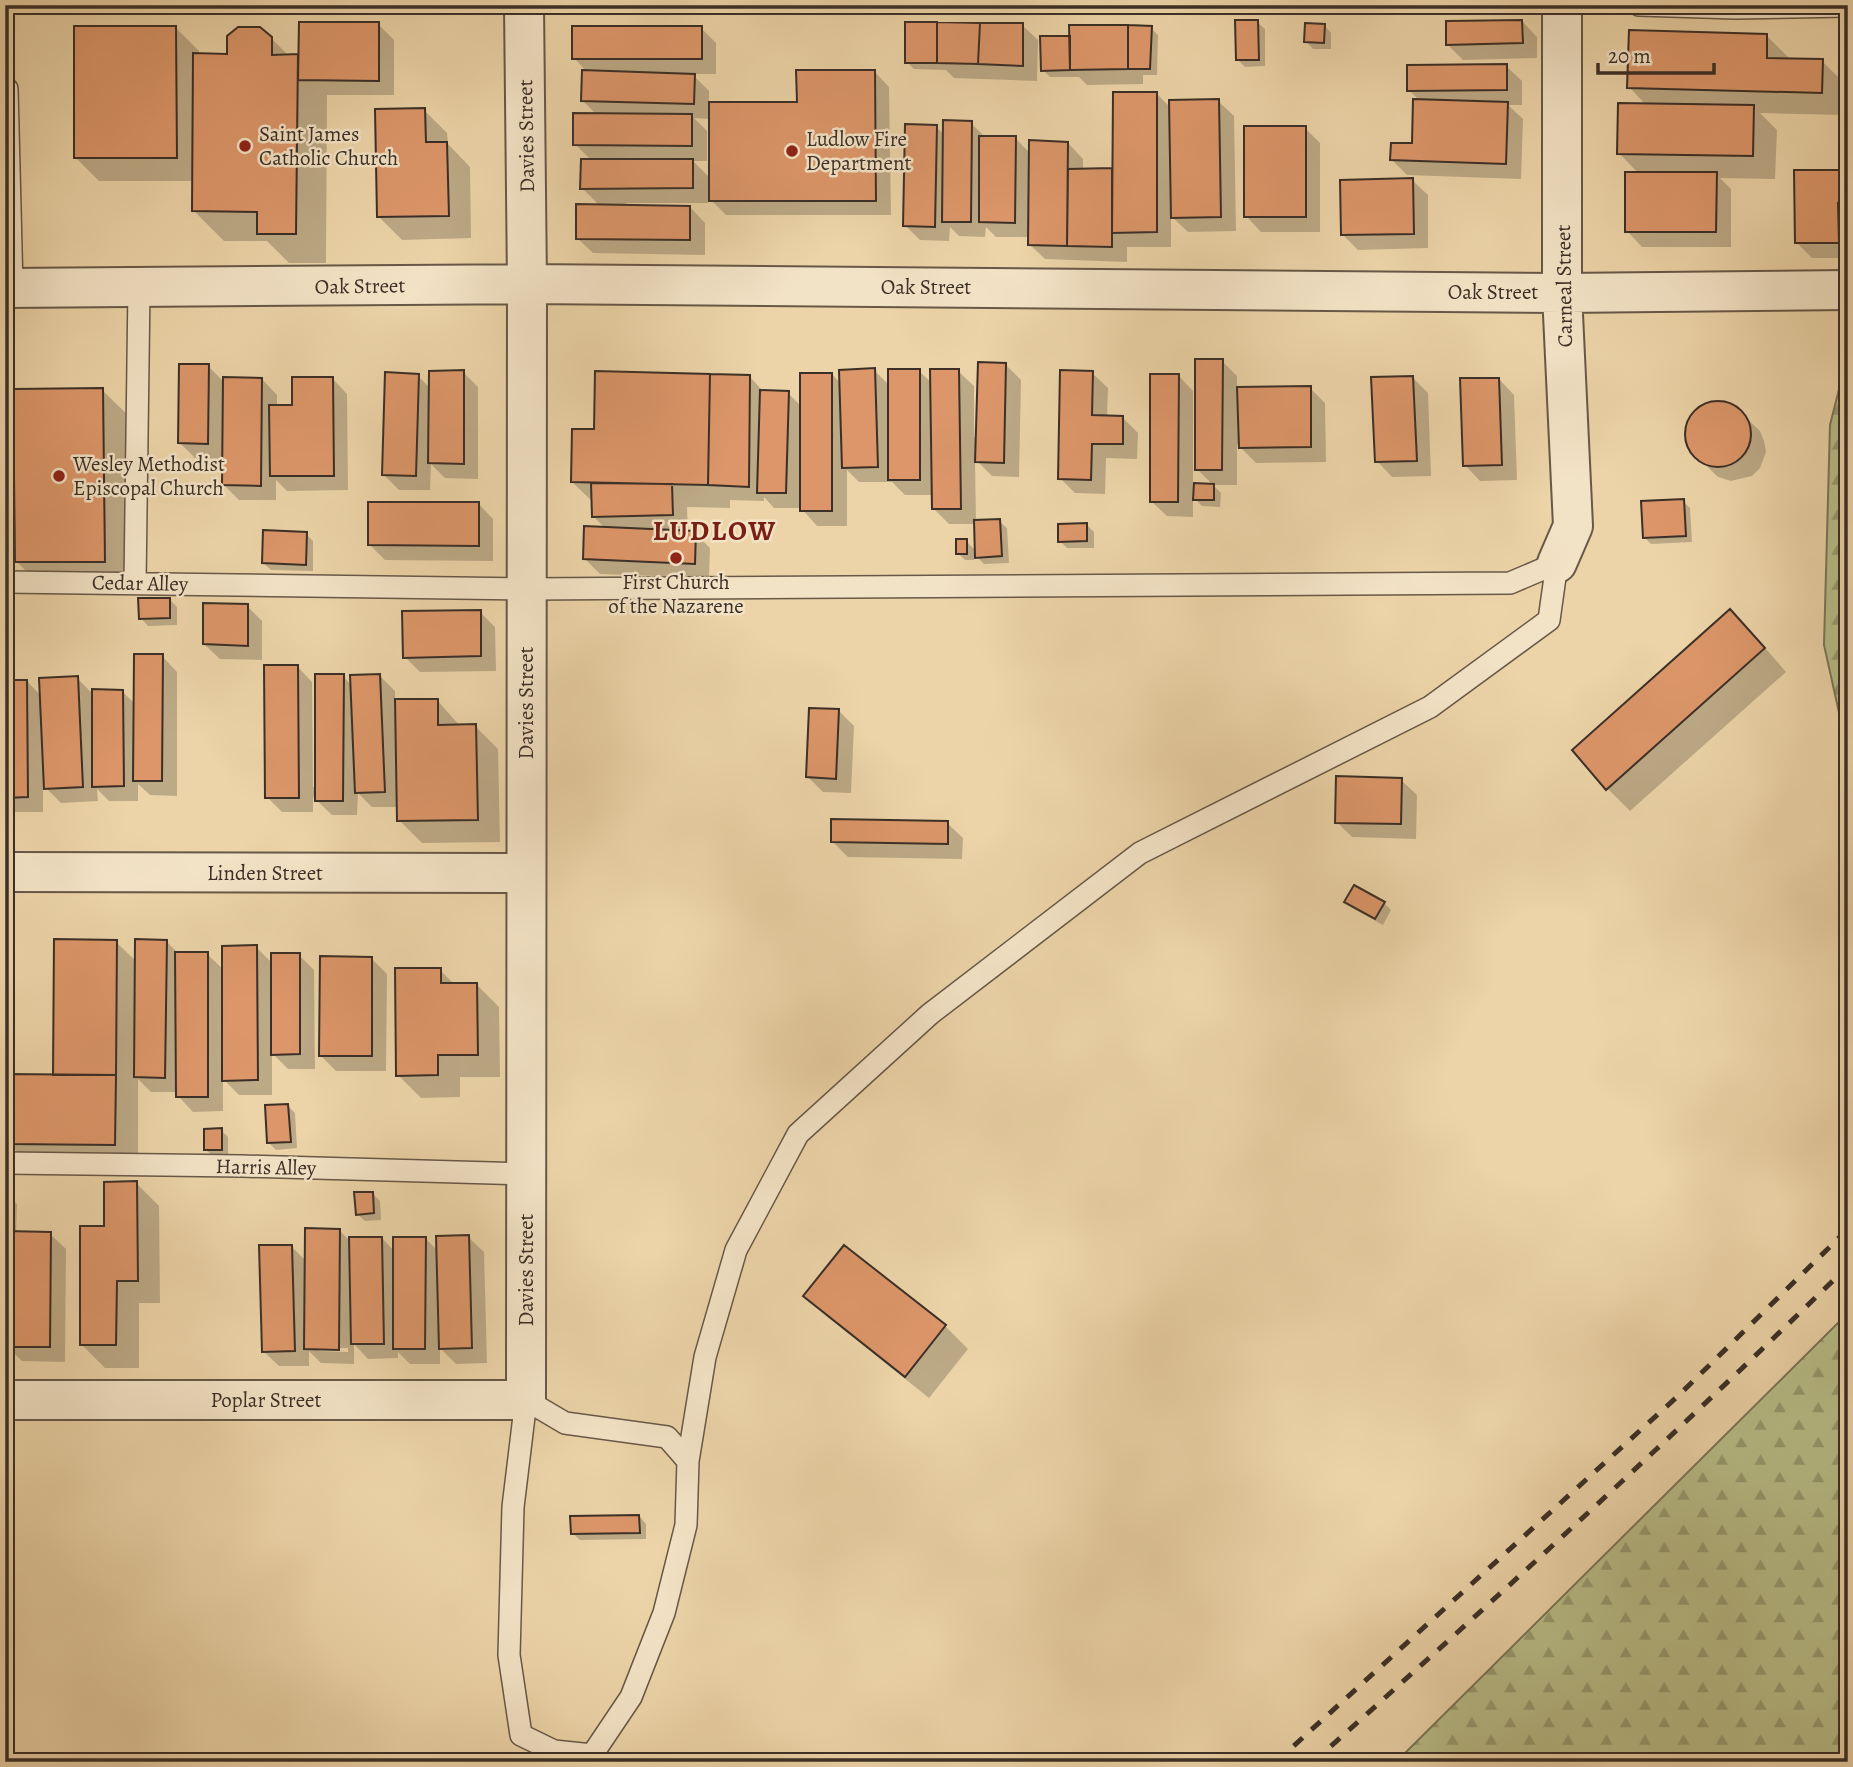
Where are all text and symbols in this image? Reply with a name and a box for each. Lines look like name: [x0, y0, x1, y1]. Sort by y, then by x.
scale bar: [1598, 32, 1713, 76]
text: 20 m: [1608, 42, 1651, 70]
street label: Davies Street: [511, 79, 541, 193]
place label: Saint James Catholic Church: [259, 120, 398, 172]
place label: Ludlow Fire Department: [806, 125, 911, 177]
marker: Saint James Catholic Church: [237, 138, 253, 154]
marker: Ludlow Fire Department: [784, 143, 800, 159]
street label: Carneal Street: [1549, 224, 1579, 348]
street label: Oak Street: [314, 271, 406, 301]
street label: Oak Street: [881, 273, 971, 301]
street label: Oak Street: [1448, 278, 1538, 306]
place label: Wesley Methodist Episcopal Church: [72, 450, 225, 502]
marker: Wesley Methodist Episcopal Church: [51, 468, 67, 484]
district label: LUDLOW: [653, 512, 777, 550]
marker: First Church of the Nazarene: [668, 550, 684, 566]
street label: Cedar Alley: [92, 568, 189, 598]
place label: First Church of the Nazarene: [608, 568, 744, 620]
street label: Davies Street: [512, 646, 540, 760]
street label: Linden Street: [207, 859, 323, 887]
street label: Harris Alley: [215, 1152, 317, 1182]
street label: Davies Street: [512, 1213, 540, 1327]
street label: Poplar Street: [211, 1386, 322, 1414]

